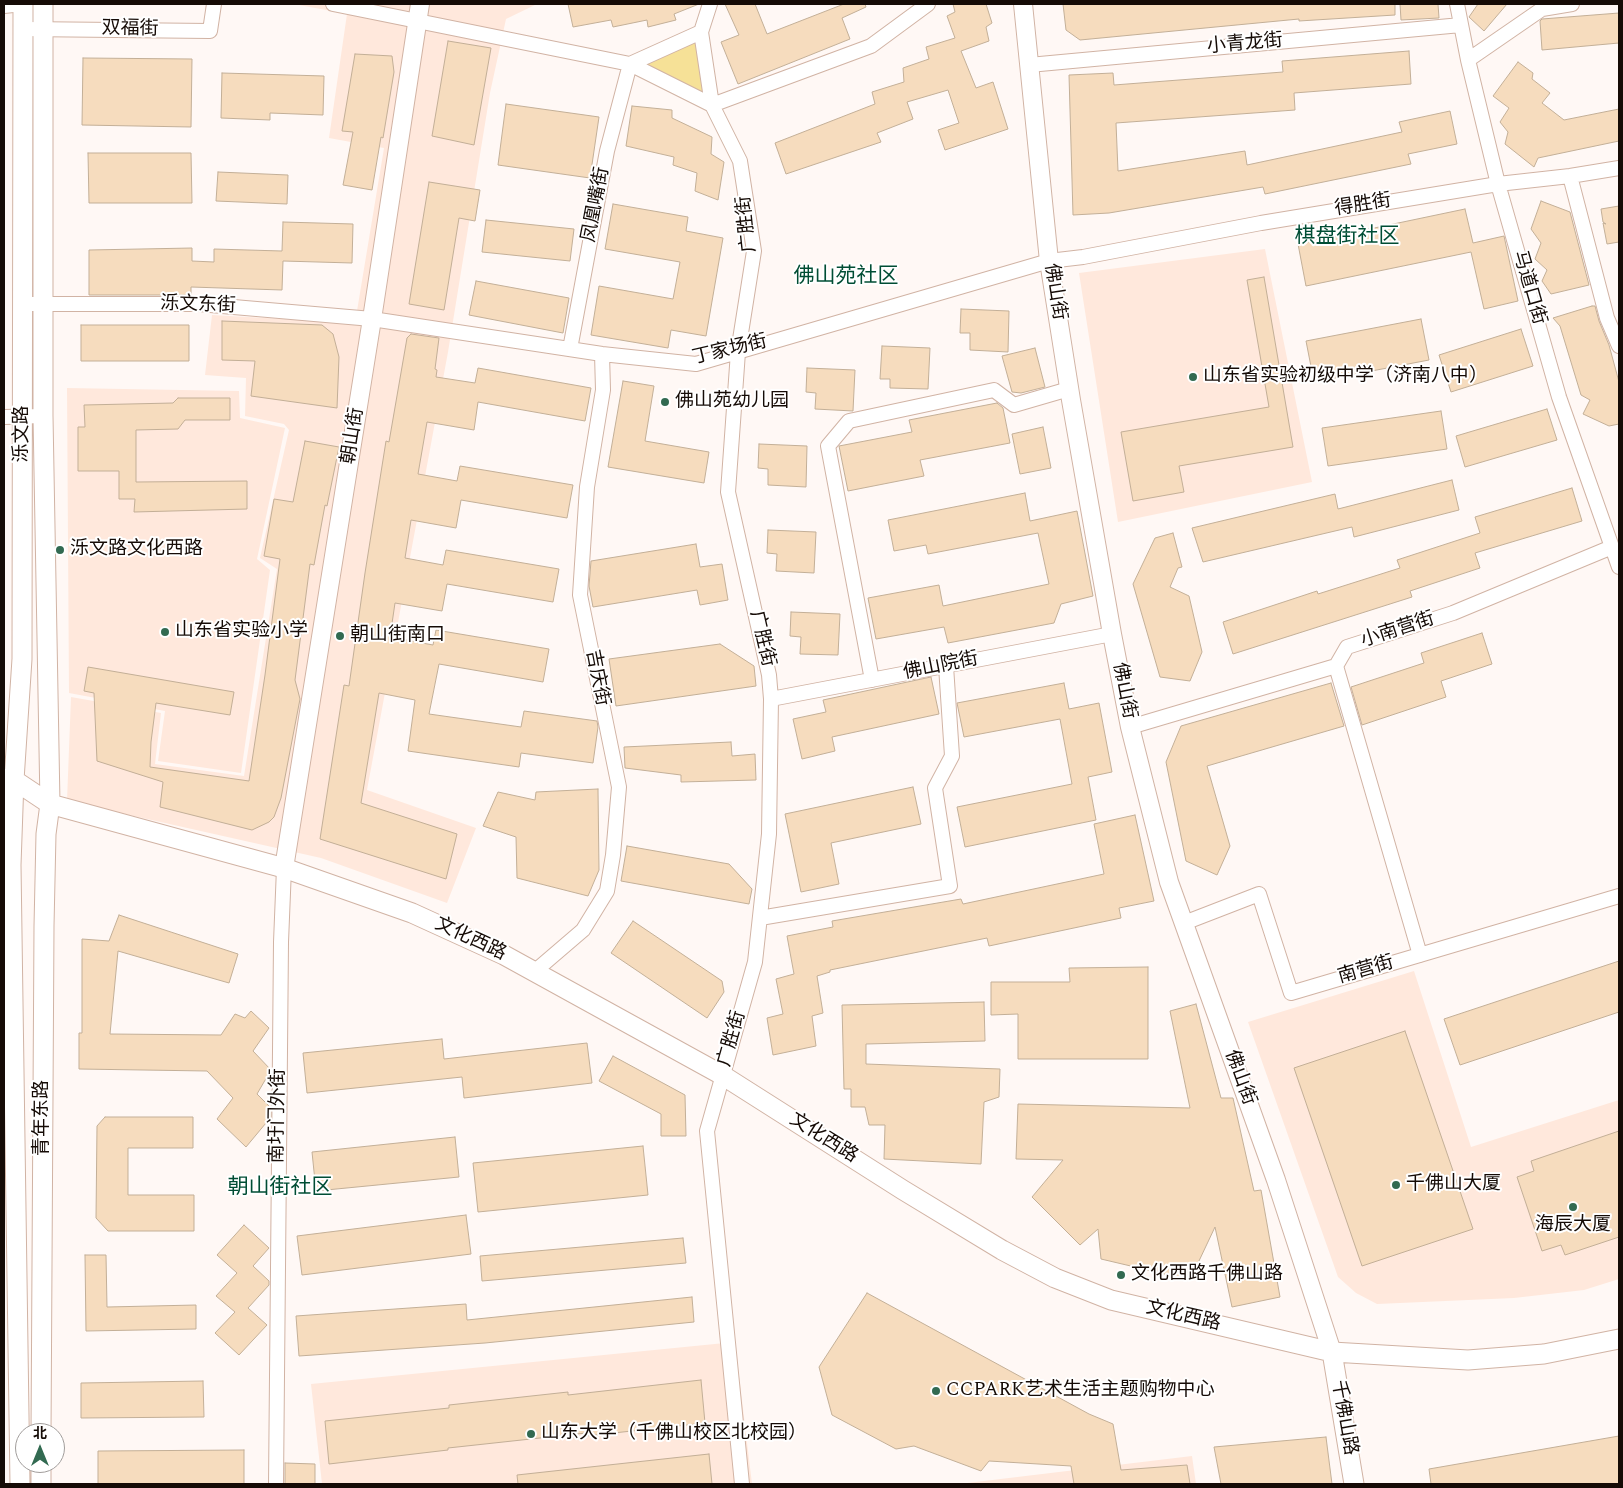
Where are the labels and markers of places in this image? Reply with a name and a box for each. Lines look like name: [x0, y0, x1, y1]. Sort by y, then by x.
place label: 山东省实验初级中学（济南八中）: [1203, 366, 1488, 388]
marker: 山东省实验初级中学（济南八中）: [1187, 371, 1199, 383]
place label: 佛山苑幼儿园: [675, 391, 789, 413]
marker: 佛山苑幼儿园: [659, 396, 671, 408]
place label: 泺文路文化西路: [70, 539, 203, 561]
marker: 泺文路文化西路: [54, 544, 66, 556]
place label: 山东省实验小学: [175, 621, 308, 643]
place label: 朝山街南口: [350, 625, 445, 647]
marker: 山东省实验小学: [159, 626, 171, 638]
marker: 朝山街南口: [334, 630, 346, 642]
place label: 千佛山大厦: [1406, 1174, 1501, 1196]
marker: 千佛山大厦: [1390, 1179, 1402, 1191]
marker: 海辰大厦: [1567, 1201, 1579, 1213]
place label: 海辰大厦: [1535, 1215, 1611, 1237]
place label: 文化西路千佛山路: [1131, 1264, 1283, 1286]
marker: 文化西路千佛山路: [1115, 1269, 1127, 1281]
place label: CCPARK艺术生活主题购物中心: [946, 1380, 1215, 1402]
marker: CCPARK艺术生活主题购物中心: [930, 1385, 942, 1397]
place label: 山东大学（千佛山校区北校园）: [541, 1423, 807, 1445]
marker: 山东大学（千佛山校区北校园）: [525, 1428, 537, 1440]

